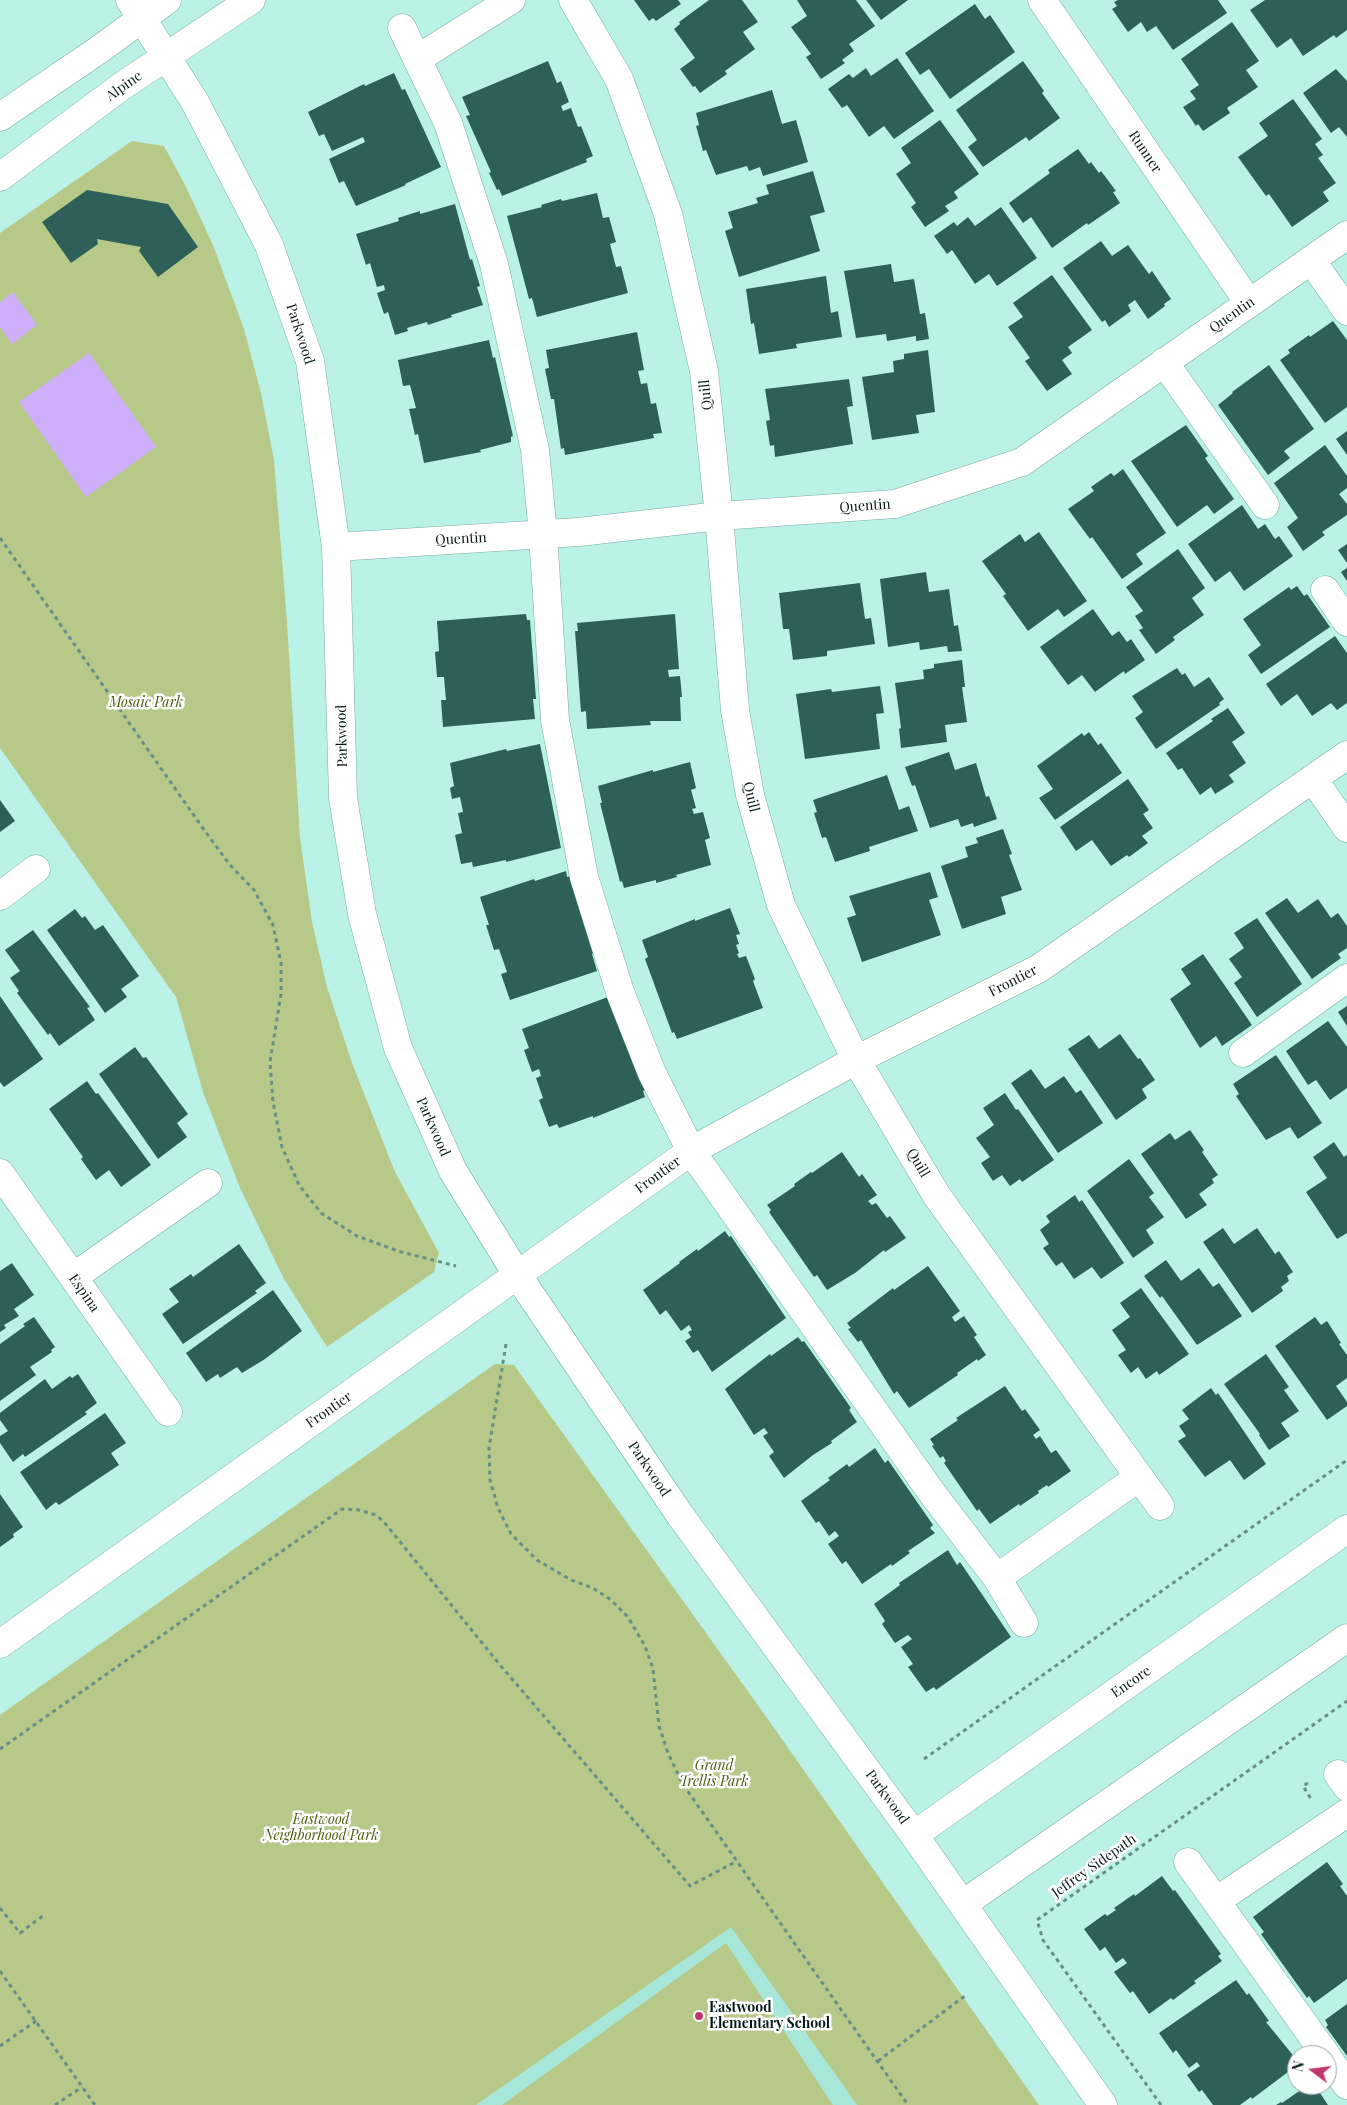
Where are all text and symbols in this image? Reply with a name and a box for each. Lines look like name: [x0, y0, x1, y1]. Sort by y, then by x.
street label: Alpine: [103, 68, 145, 104]
street label: Runner: [1125, 128, 1165, 176]
street label: Quentin: [1206, 293, 1258, 337]
street label: Parkwood: [282, 302, 318, 366]
street label: Quill: [696, 379, 716, 411]
street label: Quentin: [839, 496, 891, 516]
street label: Quentin: [435, 529, 487, 549]
park label: Mosaic Park: [109, 695, 183, 711]
street label: Parkwood: [333, 704, 351, 768]
street label: Quill: [739, 780, 763, 814]
street label: Frontier: [986, 962, 1040, 1000]
street label: Parkwood: [413, 1095, 453, 1159]
street label: Quill: [903, 1146, 933, 1180]
street label: Frontier: [632, 1153, 684, 1197]
street label: Espina: [65, 1271, 103, 1315]
street label: Frontier: [303, 1388, 355, 1432]
street label: Parkwood: [624, 1438, 674, 1500]
street label: Encore: [1108, 1662, 1154, 1702]
park label: Grand Trellis Park: [680, 1758, 748, 1790]
street label: Parkwood: [862, 1767, 912, 1827]
park label: Eastwood Neighborhood Park: [264, 1812, 378, 1844]
street label: Jeffrey Sidepath: [1049, 1831, 1139, 1901]
place label: Eastwood Elementary School: [709, 2000, 830, 2032]
marker: Eastwood Elementary School: [693, 2010, 705, 2022]
north arrow: [1287, 2045, 1337, 2095]
text: N: [1288, 2059, 1308, 2074]

